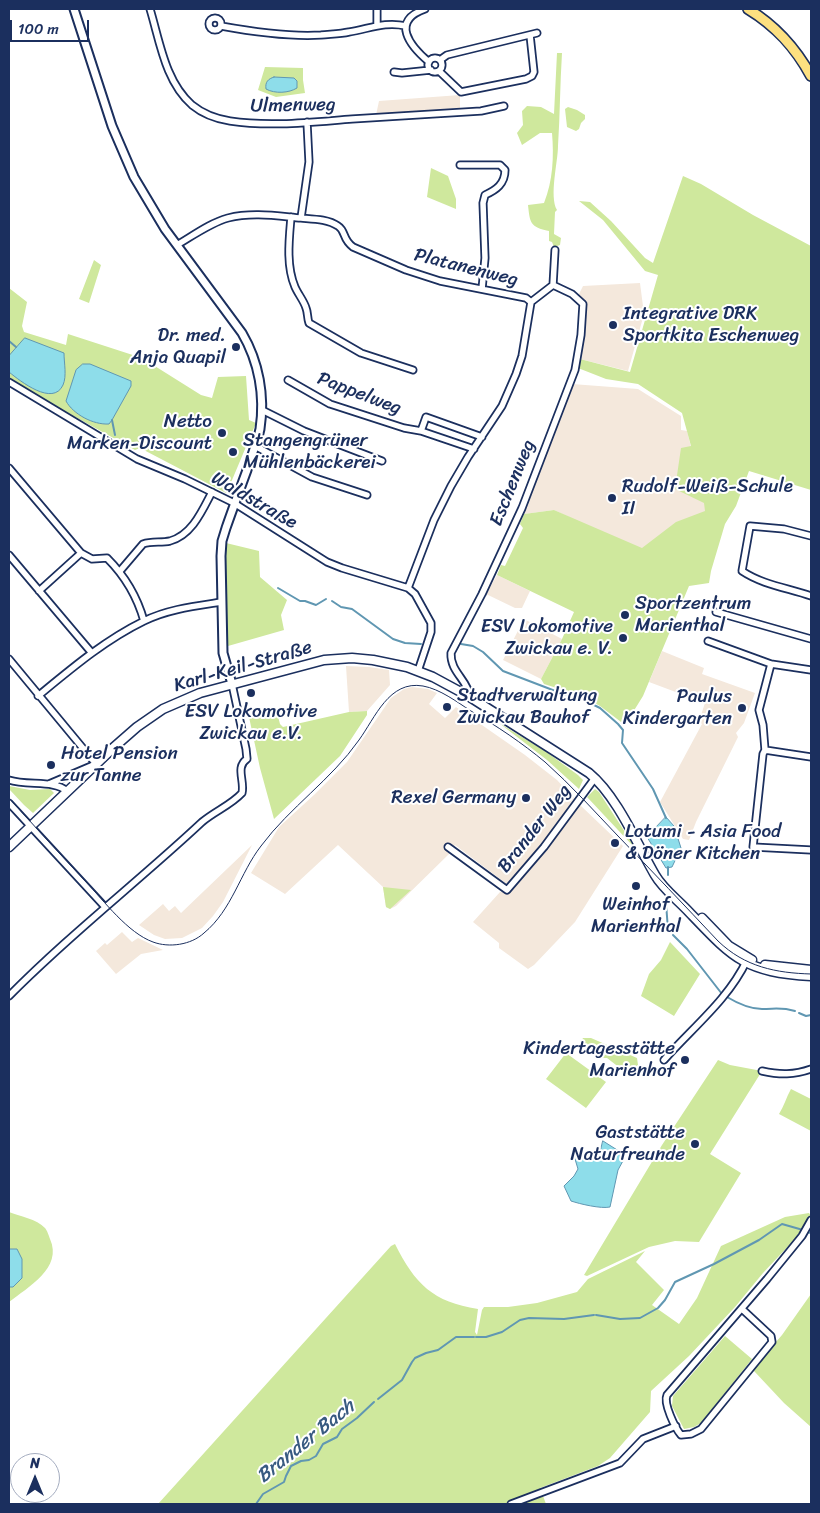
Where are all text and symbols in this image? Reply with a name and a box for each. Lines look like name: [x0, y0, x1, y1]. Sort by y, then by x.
scale bar: [12, 10, 91, 42]
text: 100 m: [18, 16, 59, 42]
street label: Ulmenweg: [250, 94, 336, 118]
street label: Platanenweg: [412, 244, 520, 292]
place label: Integrative DRK Sportkita Eschenweg: [623, 303, 799, 347]
marker: Integrative DRK Sportkita Eschenweg: [607, 319, 619, 331]
place label: Dr. med. Anja Quapil: [130, 325, 226, 369]
marker: Dr. med. Anja Quapil: [230, 341, 242, 353]
street label: Pappelweg: [314, 368, 404, 420]
place label: Netto Marken-Discount: [67, 411, 212, 455]
marker: Netto Marken-Discount: [216, 427, 228, 439]
place label: Stangengrüner Mühlenbäckerei: [243, 430, 376, 474]
street label: Eschenweg: [485, 436, 541, 530]
marker: Stangengrüner Mühlenbäckerei: [227, 446, 239, 458]
street label: Waldstraße: [207, 467, 301, 535]
place label: Rudolf-Weiß-Schule II: [622, 476, 793, 520]
marker: Rudolf-Weiß-Schule II: [606, 492, 618, 504]
place label: Sportzentrum Marienthal: [635, 593, 751, 637]
marker: Sportzentrum Marienthal: [619, 609, 631, 621]
place label: ESV Lokomotive Zwickau e. V.: [481, 616, 613, 660]
marker: ESV Lokomotive Zwickau e. V.: [617, 632, 629, 644]
street label: Karl-Keil-Straße: [171, 636, 315, 698]
place label: Stadtverwaltung Zwickau Bauhof: [457, 685, 597, 729]
place label: Paulus Kindergarten: [623, 686, 732, 730]
marker: ESV Lokomotive Zwickau e.V.: [245, 687, 257, 699]
place label: ESV Lokomotive Zwickau e.V.: [185, 701, 317, 745]
marker: Stadtverwaltung Zwickau Bauhof: [441, 701, 453, 713]
marker: Paulus Kindergarten: [736, 702, 748, 714]
place label: Hotel Pension zur Tanne: [61, 743, 178, 787]
marker: Hotel Pension zur Tanne: [45, 759, 57, 771]
street label: Brander Weg: [493, 780, 577, 878]
place label: Rexel Germany: [391, 787, 516, 809]
marker: Rexel Germany: [520, 792, 532, 804]
place label: Lotumi - Asia Food & Döner Kitchen: [625, 821, 781, 865]
marker: Lotumi - Asia Food & Döner Kitchen: [609, 837, 621, 849]
marker: Weinhof Marienthal: [630, 880, 642, 892]
place label: Weinhof Marienthal: [591, 894, 681, 938]
place label: Kindertagesstätte Marienhof: [523, 1038, 675, 1082]
marker: Kindertagesstätte Marienhof: [679, 1054, 691, 1066]
place label: Gaststätte Naturfreunde: [571, 1122, 685, 1166]
marker: Gaststätte Naturfreunde: [689, 1138, 701, 1150]
water label: Brander Bach: [252, 1395, 360, 1489]
text: N: [30, 1451, 40, 1476]
north arrow: [10, 1453, 60, 1503]

